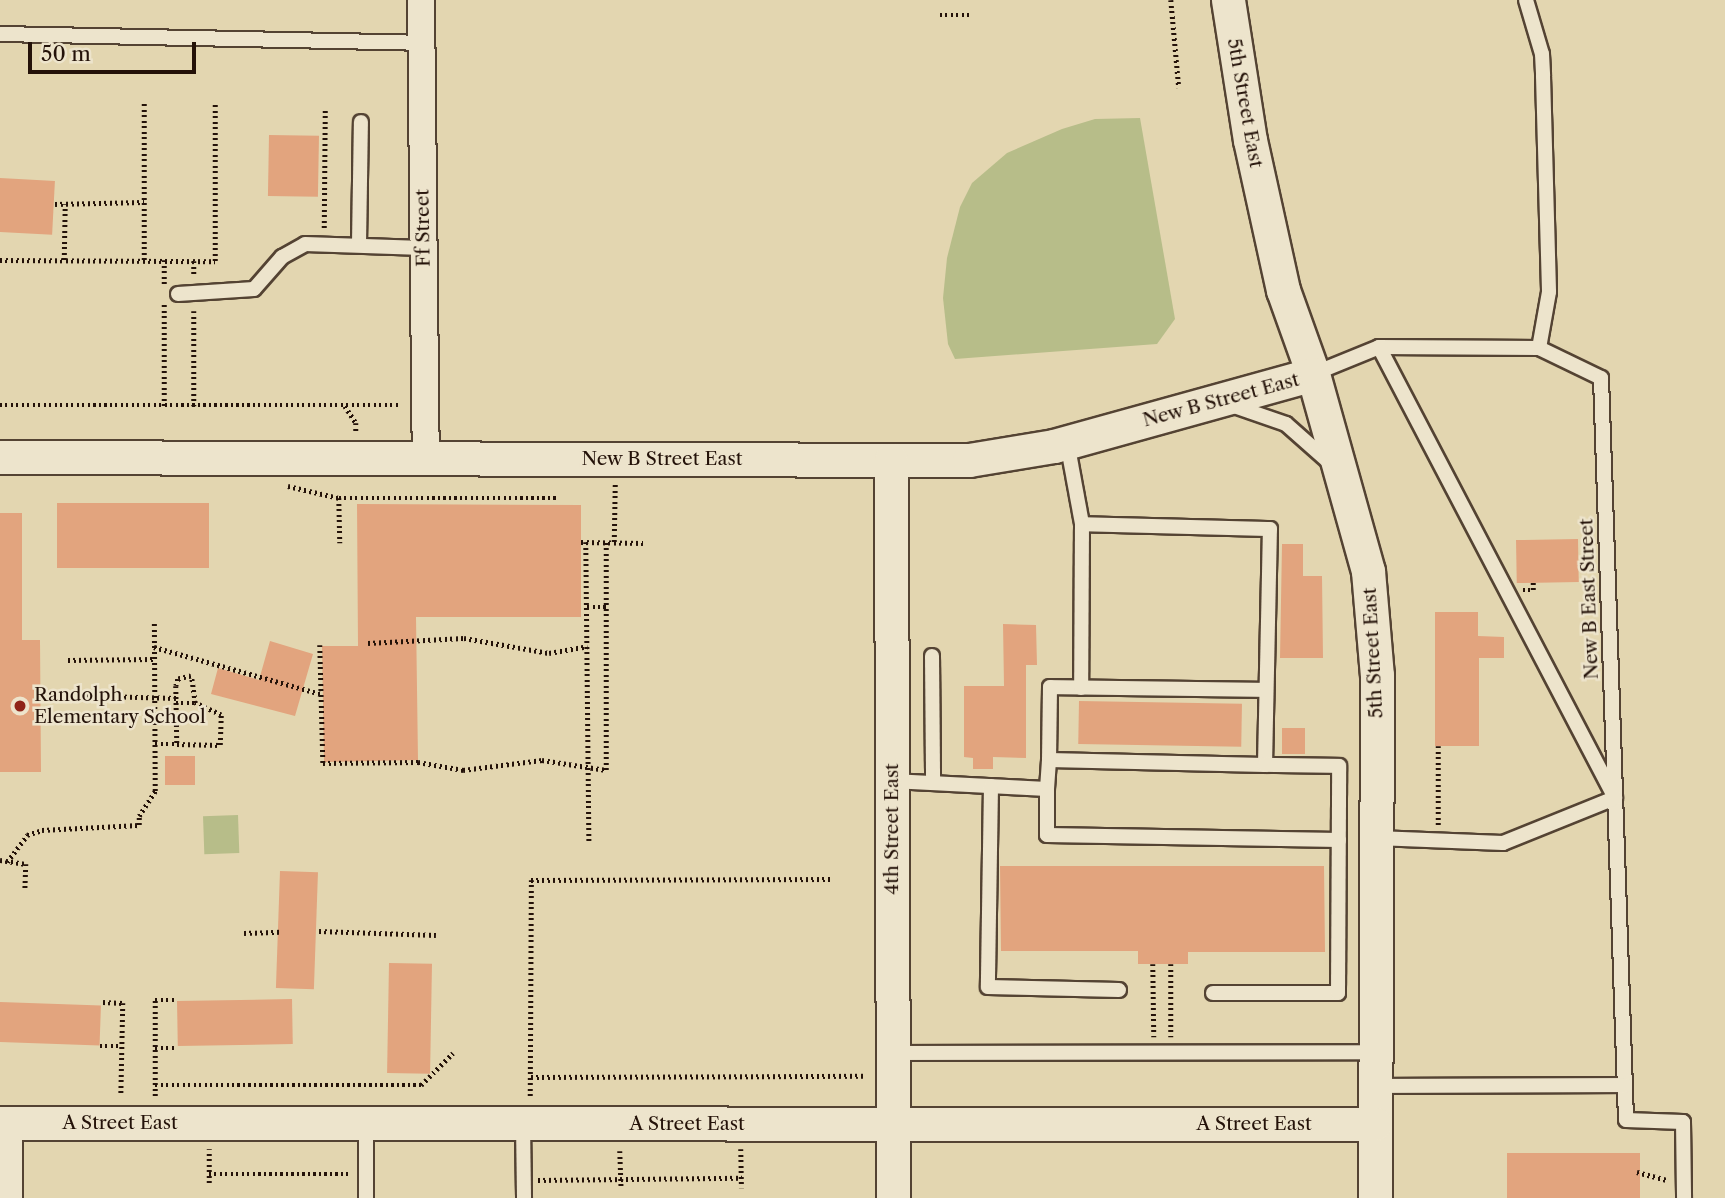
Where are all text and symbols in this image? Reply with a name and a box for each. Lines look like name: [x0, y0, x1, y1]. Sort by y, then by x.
scale bar: [32, 28, 200, 72]
street label: 5th Street East: [1222, 37, 1268, 169]
text: 50 m: [41, 41, 91, 66]
street label: Ff Street: [411, 189, 435, 267]
street label: New B Street East: [1140, 368, 1302, 432]
street label: New B Street East: [581, 448, 743, 470]
street label: New B East Street: [1575, 518, 1603, 680]
street label: 5th Street East: [1358, 587, 1388, 719]
place label: Randolph Elementary School: [34, 684, 206, 728]
marker: Randolph Elementary School: [12, 698, 28, 714]
street label: 4th Street East: [881, 763, 903, 895]
street label: A Street East: [62, 1112, 178, 1134]
street label: A Street East: [629, 1113, 745, 1135]
street label: A Street East: [1196, 1113, 1312, 1135]

